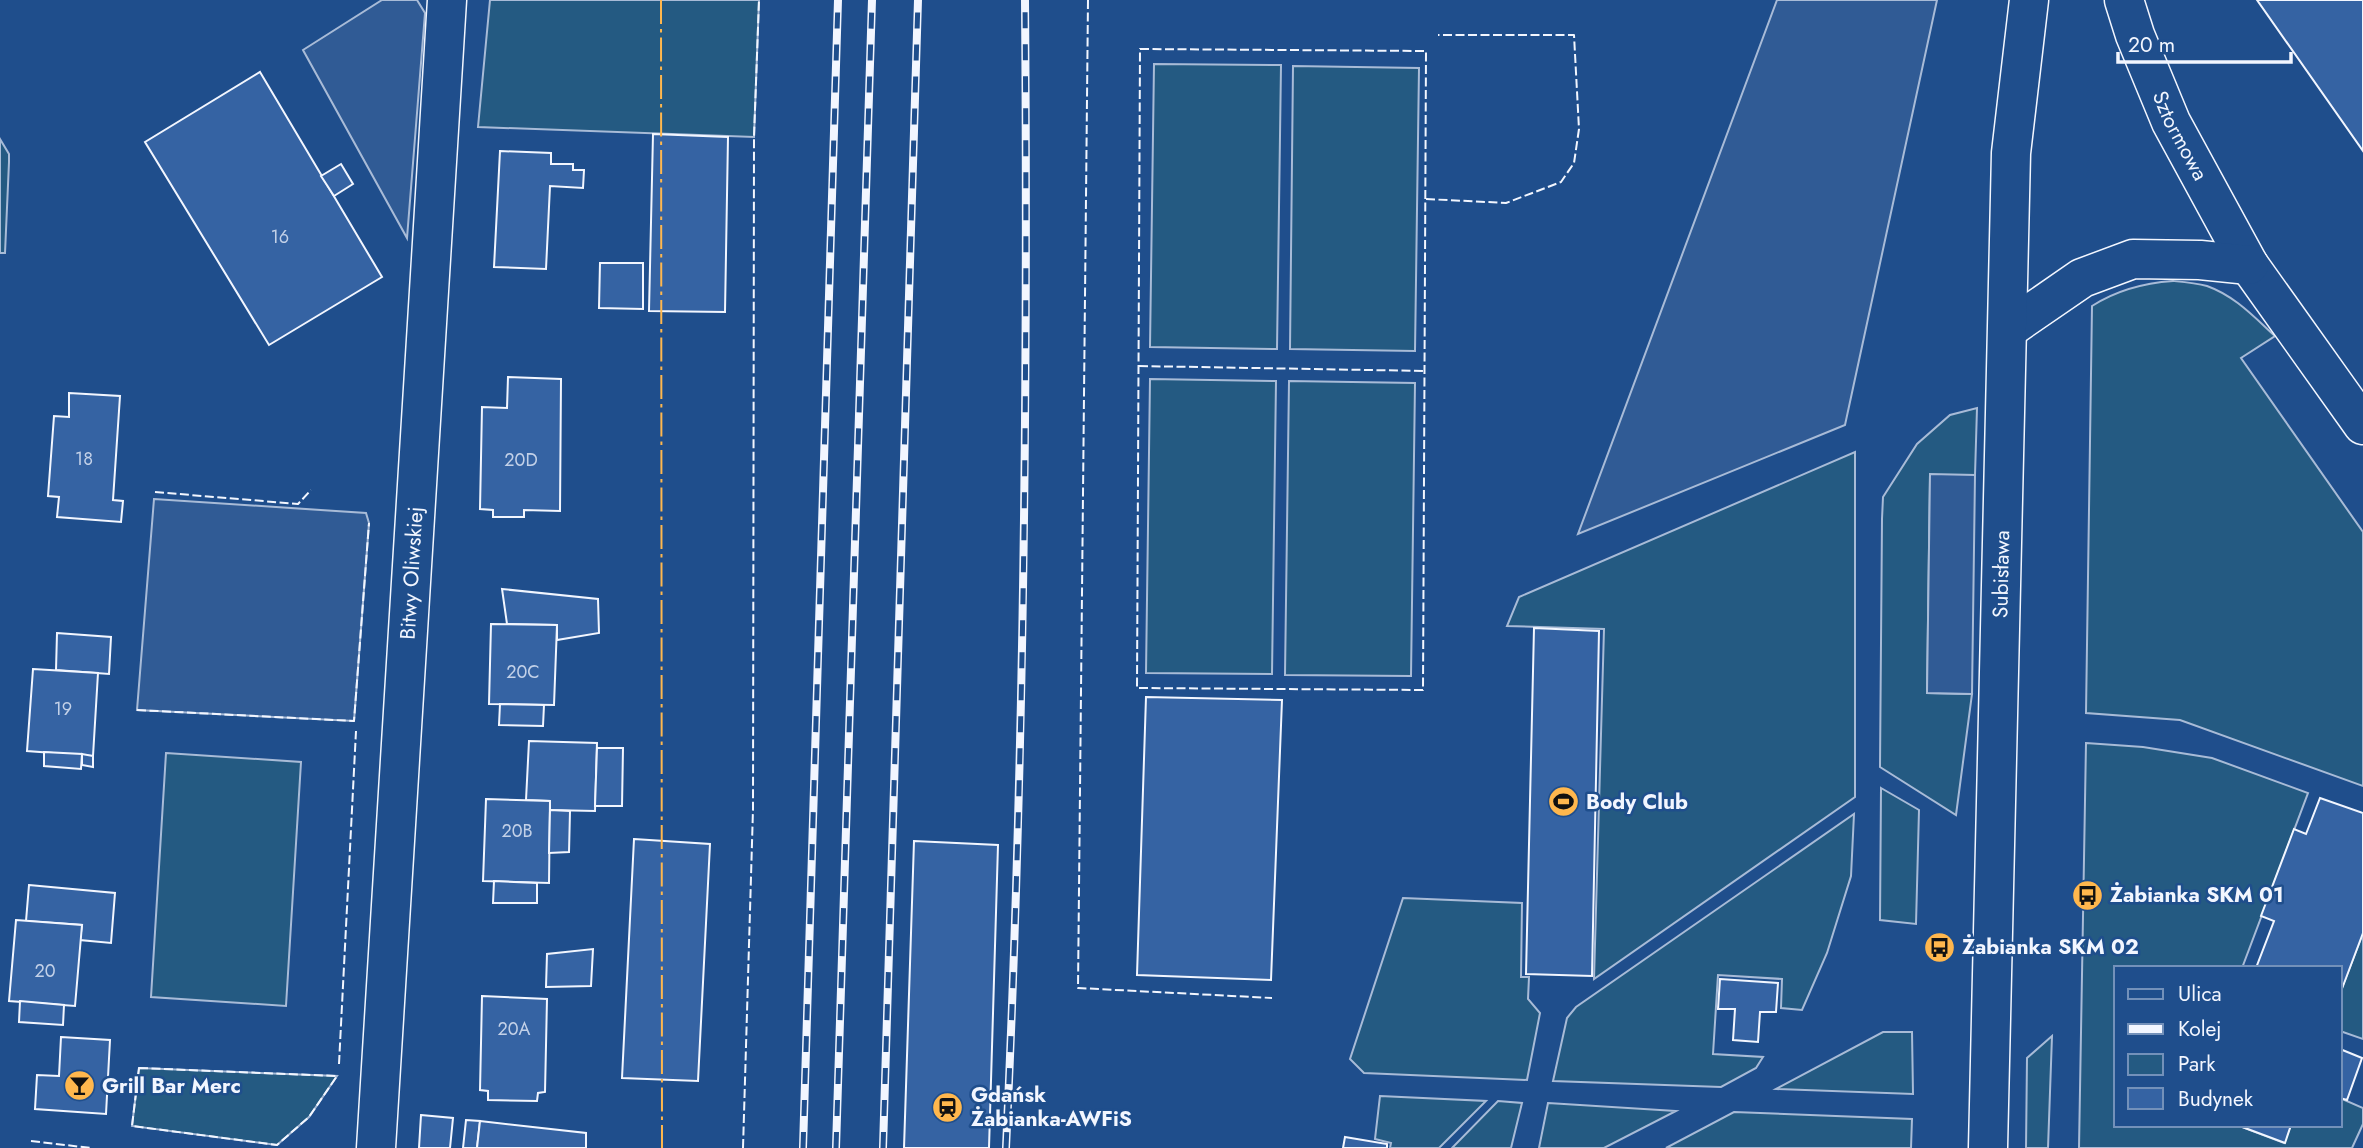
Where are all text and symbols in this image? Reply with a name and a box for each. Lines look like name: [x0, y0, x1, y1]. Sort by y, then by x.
scale bar: [2118, 21, 2291, 65]
text: 20 m: [2128, 30, 2175, 60]
street label: Sztormowa: [2145, 86, 2215, 186]
house number: 16: [271, 224, 289, 250]
house number: 18: [75, 446, 93, 472]
house number: 20D: [504, 447, 538, 473]
street label: Bitwy Oliwskiej: [392, 506, 431, 640]
street label: Subisława: [1985, 530, 2017, 618]
house number: 20C: [506, 659, 540, 685]
house number: 19: [54, 696, 72, 722]
sports icon: Body Club: [1546, 785, 1580, 819]
place label: Body Club: [1586, 787, 1688, 817]
house number: 20B: [501, 818, 533, 844]
bus stop icon: Żabianka SKM 01: [2070, 878, 2104, 912]
place label: Żabianka SKM 01: [2110, 880, 2284, 910]
bus stop icon: Żabianka SKM 02: [1922, 930, 1956, 964]
place label: Żabianka SKM 02: [1962, 932, 2139, 962]
house number: 20: [34, 958, 56, 984]
legend: [2114, 966, 2342, 1127]
text: Ulica: [2178, 979, 2222, 1009]
text: Kolej: [2178, 1014, 2222, 1044]
house number: 20A: [498, 1016, 531, 1042]
text: Park: [2178, 1049, 2216, 1079]
bar icon: Grill Bar Merc: [62, 1069, 96, 1103]
place label: Grill Bar Merc: [102, 1071, 241, 1101]
place label: Gdańsk Żabianka-AWFiS: [971, 1080, 1132, 1134]
text: Budynek: [2178, 1084, 2254, 1114]
station icon: Gdańsk Żabianka-AWFiS: [931, 1090, 965, 1124]

